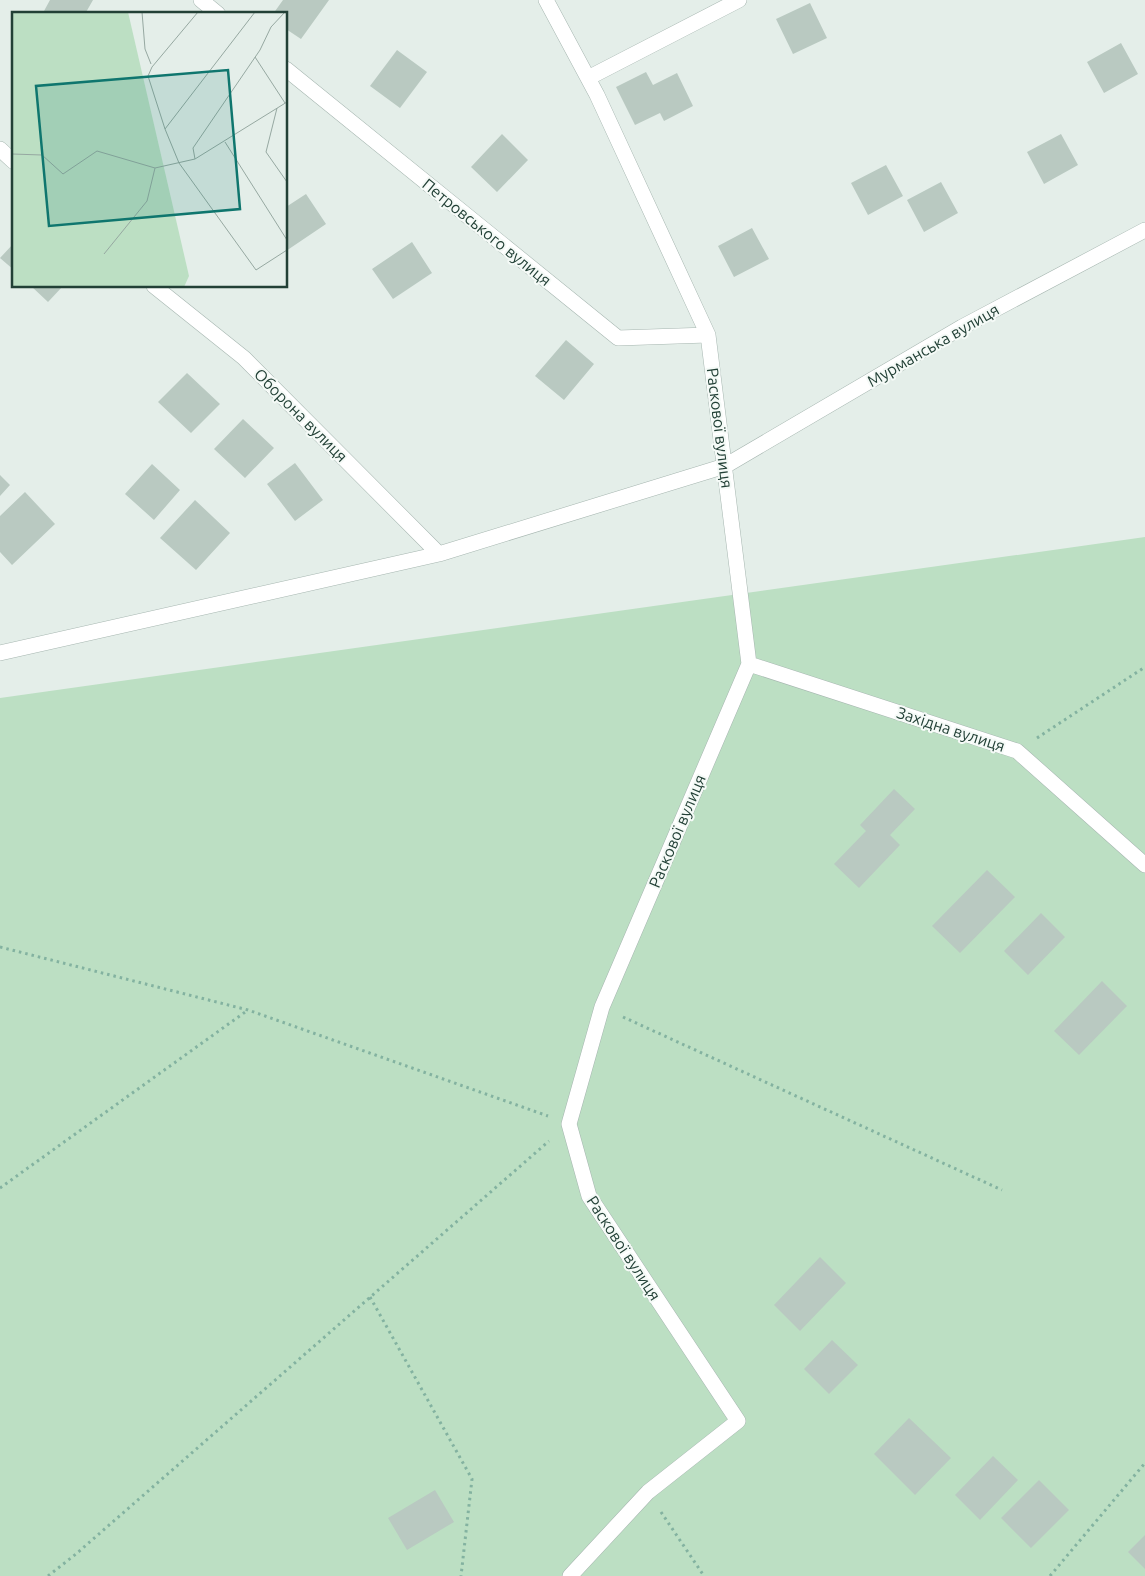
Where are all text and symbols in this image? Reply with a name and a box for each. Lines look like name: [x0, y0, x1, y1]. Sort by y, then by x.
inset map: [12, 12, 288, 288]
street label: Петровського вулиця: [419, 175, 555, 289]
street label: Мурманська вулиця: [864, 300, 1002, 390]
street label: Оборона вулиця: [251, 365, 351, 465]
street label: Раскової вулиця: [704, 367, 736, 489]
street label: Західна вулиця: [895, 703, 1007, 755]
street label: Раскової вулиця: [645, 772, 709, 890]
street label: Раскової вулиця: [583, 1192, 665, 1304]

